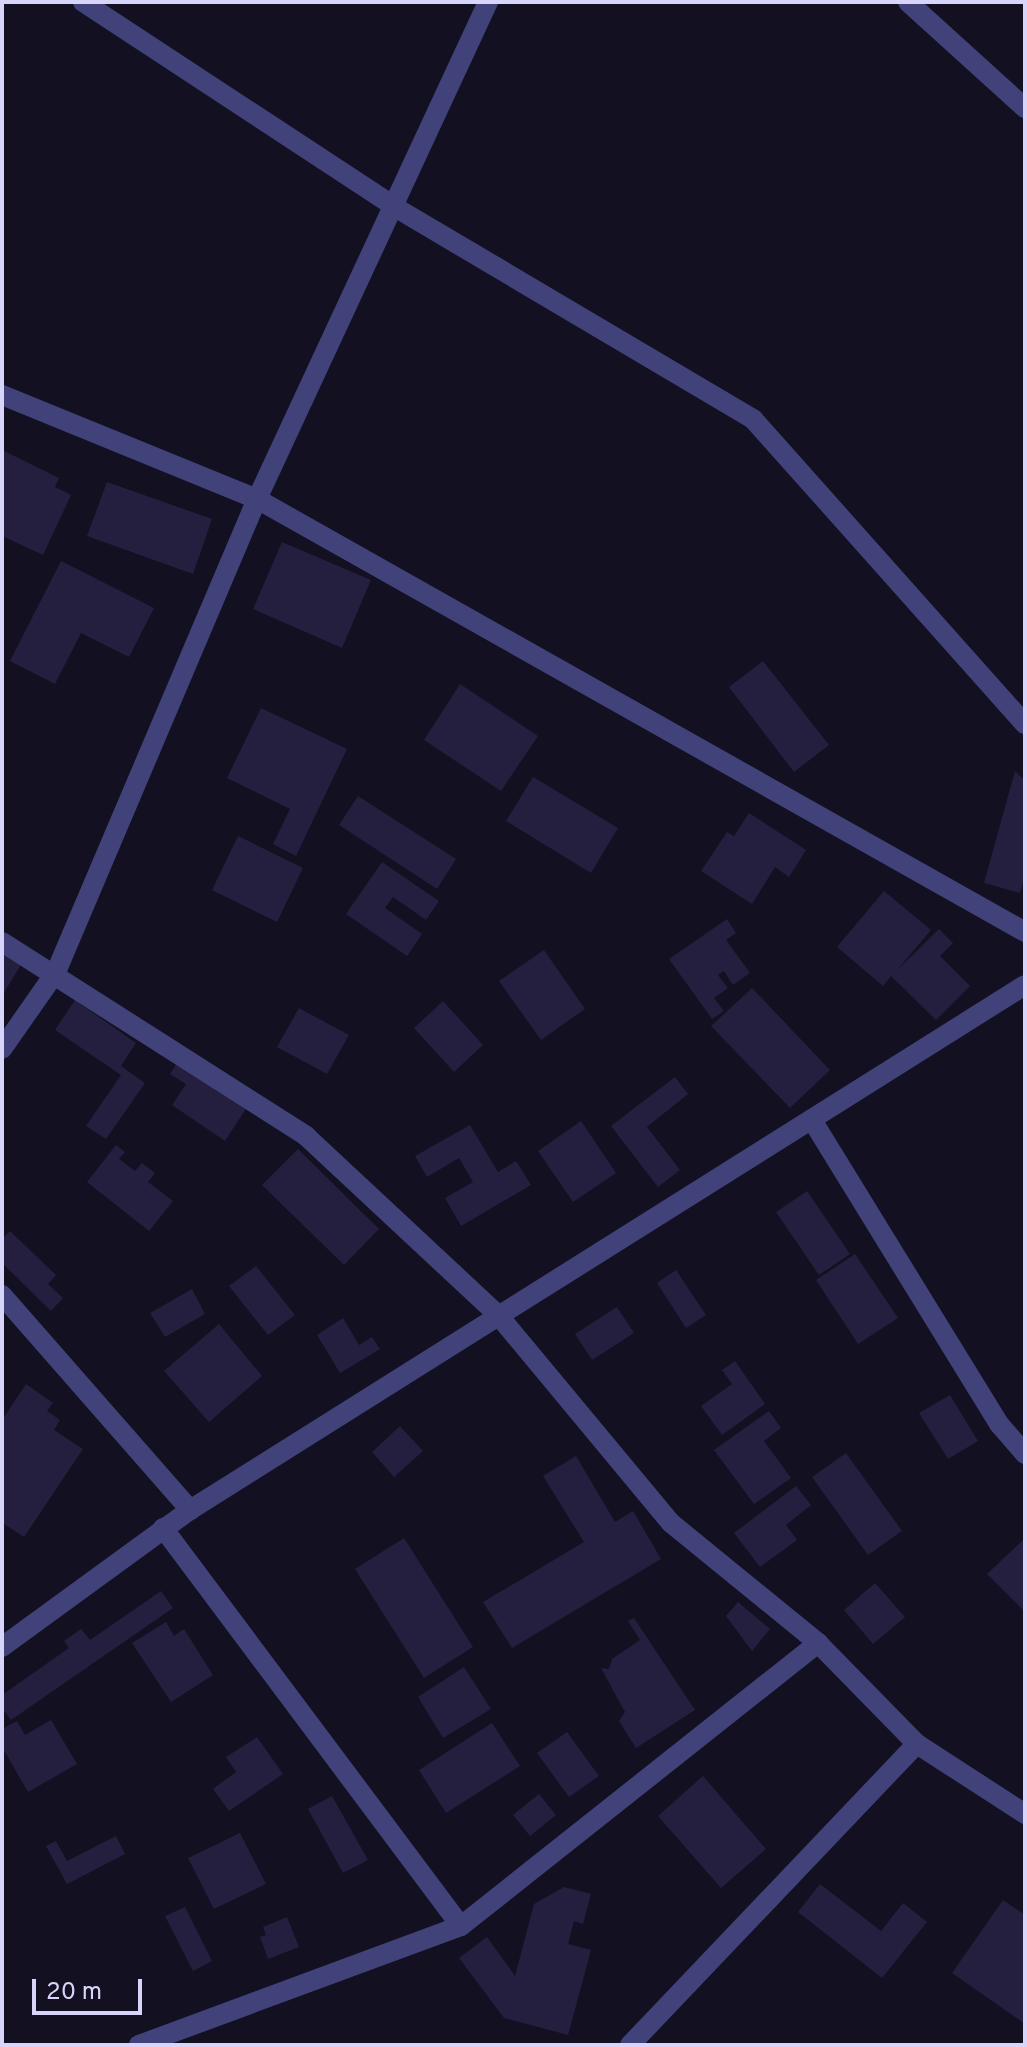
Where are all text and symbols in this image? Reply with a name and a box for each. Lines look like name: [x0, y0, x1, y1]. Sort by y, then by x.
scale bar: [36, 1963, 146, 2013]
text: 20 m: [46, 1978, 102, 2008]

